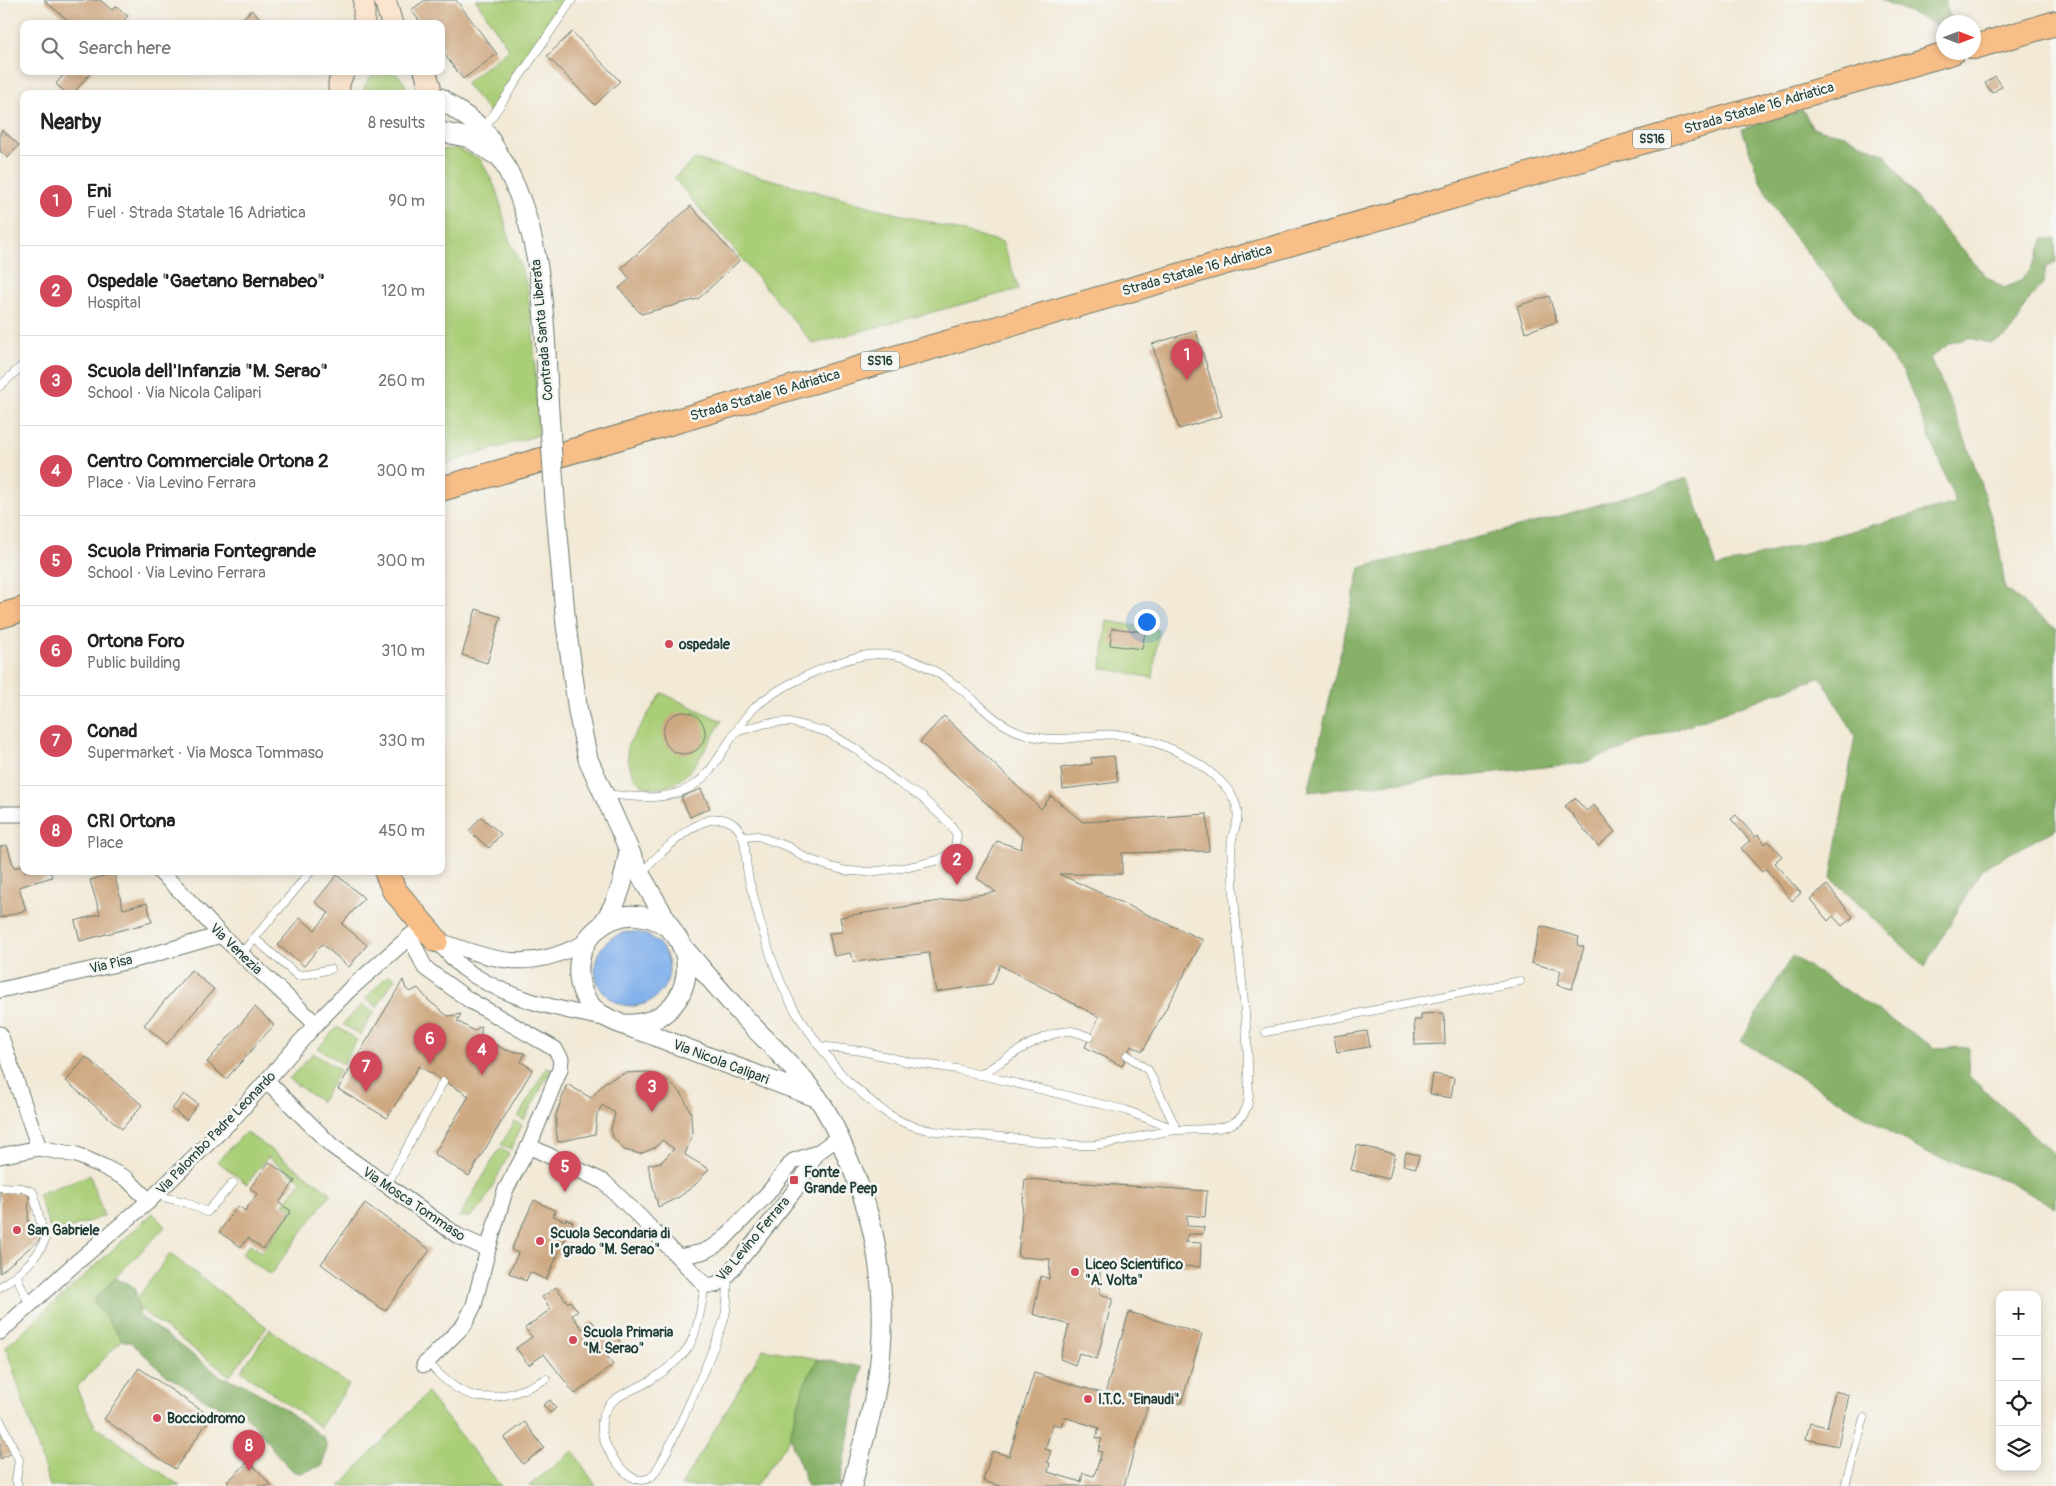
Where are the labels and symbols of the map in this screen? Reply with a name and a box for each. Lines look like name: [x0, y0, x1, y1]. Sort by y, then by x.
north arrow: [1936, 15, 1981, 60]
street label: Strada Statale 16 Adriatica: [1682, 78, 1836, 138]
road number: SS16: [1633, 130, 1671, 148]
street label: Strada Statale 16 Adriatica: [1120, 240, 1274, 300]
street label: Contrada Santa Liberata: [527, 259, 557, 401]
pin: 1: [1171, 339, 1203, 380]
road number: SS16: [861, 352, 899, 371]
street label: Strada Statale 16 Adriatica: [688, 365, 842, 425]
your location: [1134, 609, 1160, 635]
place label: ospedale: [678, 636, 731, 653]
marker: ospedale: [663, 638, 675, 650]
pin: 2: [941, 844, 973, 885]
street label: Via Venezia: [206, 920, 266, 978]
street label: Via Pisa: [88, 951, 134, 977]
pin: 6: [414, 1023, 446, 1064]
pin: 4: [466, 1034, 498, 1075]
street label: Via Nicola Calipari: [671, 1036, 772, 1088]
pin: 7: [350, 1051, 382, 1092]
street label: Via Palombo Padre Leonardo: [153, 1067, 280, 1198]
pin: 3: [636, 1071, 668, 1112]
pin: 5: [549, 1151, 581, 1192]
street label: Via Mosca Tommaso: [359, 1163, 469, 1245]
place label: Fonte Grande Peep: [804, 1164, 878, 1197]
marker: Fonte Grande Peep: [788, 1174, 800, 1186]
street label: Via Levino Ferrara: [713, 1193, 793, 1285]
place label: San Gabriele: [27, 1222, 101, 1239]
marker: San Gabriele: [11, 1224, 23, 1236]
place label: Scuola Secondaria di I° grado "M. Serao": [550, 1225, 670, 1258]
marker: Scuola Secondaria di I° grado "M. Serao": [534, 1235, 546, 1247]
place label: Liceo Scientifico "A. Volta": [1085, 1256, 1184, 1289]
marker: Liceo Scientifico "A. Volta": [1069, 1266, 1081, 1278]
place label: Scuola Primaria "M. Serao": [583, 1324, 674, 1357]
marker: Scuola Primaria "M. Serao": [567, 1334, 579, 1346]
place label: I.T.C. "Einaudi": [1098, 1391, 1179, 1408]
marker: I.T.C. "Einaudi": [1082, 1393, 1094, 1405]
place label: Bocciodromo: [167, 1410, 246, 1427]
marker: Bocciodromo: [151, 1412, 163, 1424]
pin: 8: [233, 1430, 265, 1471]

